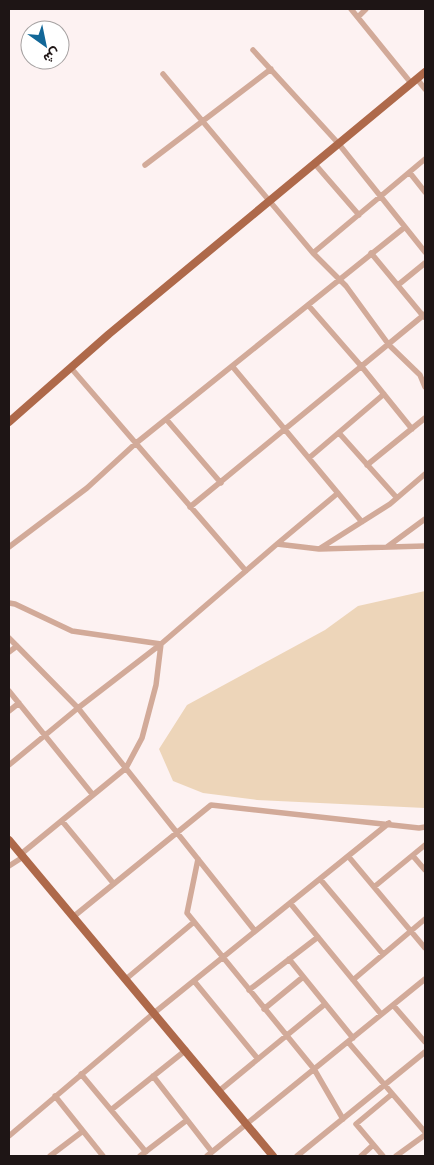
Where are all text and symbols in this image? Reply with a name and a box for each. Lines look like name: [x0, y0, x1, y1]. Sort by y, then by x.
north arrow: [20, 20, 70, 70]
text: ش: [39, 43, 65, 70]

